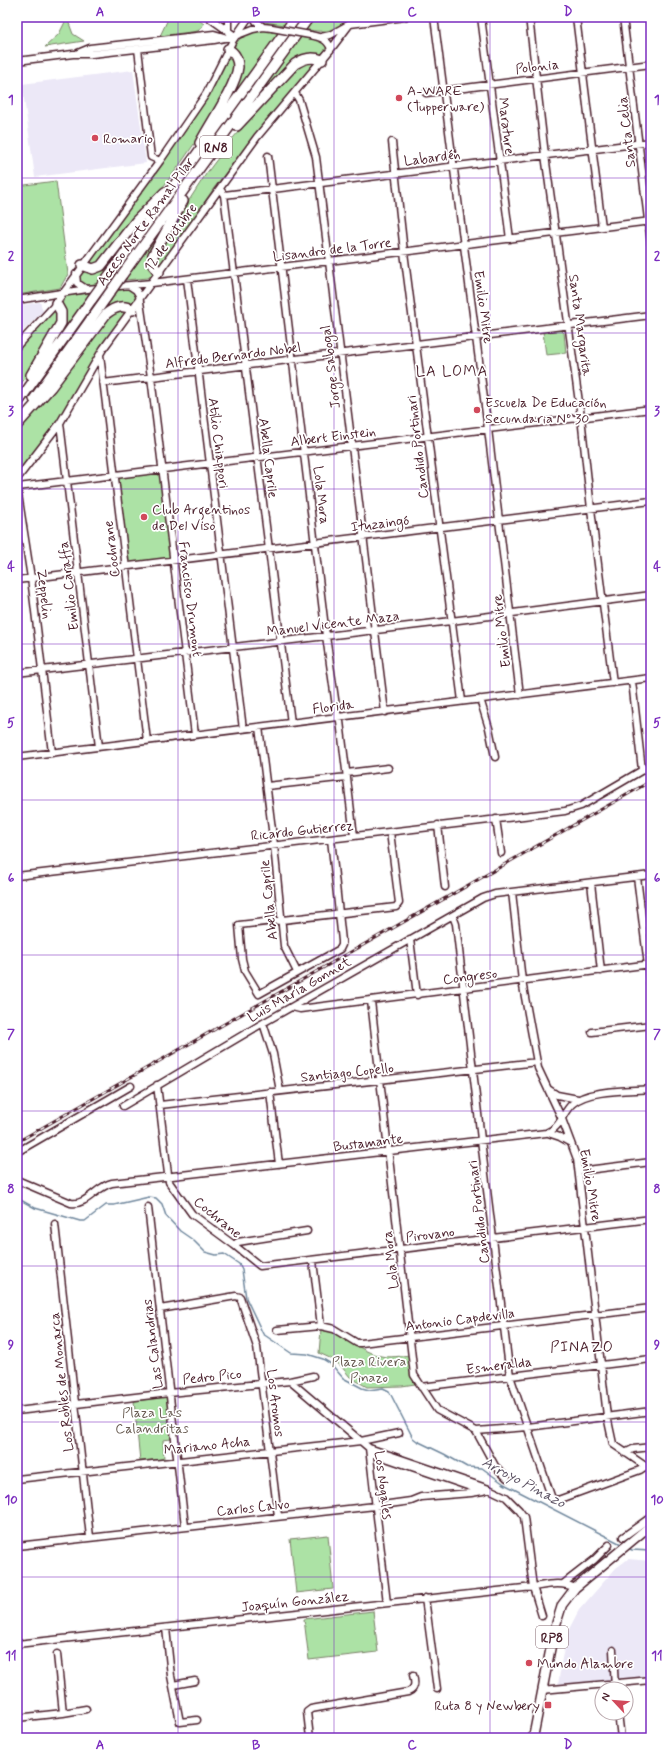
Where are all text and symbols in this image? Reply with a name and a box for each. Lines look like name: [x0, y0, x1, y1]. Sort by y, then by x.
text: A: [96, 4, 104, 21]
text: B: [252, 4, 261, 21]
text: C: [407, 4, 417, 21]
text: D: [564, 4, 573, 21]
street label: Polonia: [514, 55, 560, 79]
place label: A-WARE (Tupperware): [407, 82, 484, 116]
text: 1: [8, 92, 14, 109]
text: 1: [654, 92, 660, 109]
marker: A-WARE (Tupperware): [394, 93, 404, 103]
street label: Santa Celia: [614, 95, 640, 168]
street label: Marature: [494, 97, 518, 156]
place label: Romario: [103, 130, 153, 148]
marker: Romario: [90, 133, 100, 143]
road number: RN8: [200, 136, 232, 158]
street label: Labardén: [403, 146, 461, 170]
street label: Acceso Norte Ramal Pilar: [93, 154, 199, 289]
street label: 12 de Octubre: [140, 200, 202, 275]
street label: Lisandro de la Torre: [272, 234, 392, 266]
text: 2: [8, 248, 15, 265]
text: 2: [654, 248, 661, 265]
street label: Emilio Mitre: [469, 269, 497, 345]
street label: Santa Margarita: [563, 273, 596, 378]
street label: Jorge Sabogal: [317, 324, 346, 410]
street label: Alfredo Bernardo Nobel: [164, 339, 302, 373]
district label: LA LOMA: [416, 362, 488, 382]
street label: Candido Portinari: [403, 394, 433, 500]
place label: Escuela De Educación Secundaria Nº 30: [485, 394, 607, 428]
street label: Atilio Chiappori: [204, 397, 233, 490]
text: 3: [8, 403, 14, 420]
text: 3: [654, 403, 660, 420]
marker: Escuela De Educación Secundaria Nº 30: [472, 405, 482, 415]
street label: Abella Caprile: [254, 417, 282, 499]
street label: Albert Einstein: [289, 423, 377, 451]
street label: Lola Mora: [309, 465, 334, 525]
place label: Club Argentinos de Del Viso: [152, 501, 250, 535]
street label: Ituzaingó: [350, 511, 410, 537]
marker: Club Argentinos de Del Viso: [139, 512, 149, 522]
street label: Cochrane: [100, 520, 124, 578]
street label: Emilio Caraffa: [55, 540, 83, 631]
street label: Francisco Drumont: [174, 540, 206, 658]
text: 4: [7, 559, 15, 576]
text: 4: [653, 559, 661, 576]
street label: Zeppelin: [32, 568, 56, 620]
street label: Emilio Mitre: [489, 593, 515, 668]
street label: Manuel Vicente Maza: [266, 607, 401, 641]
street label: Florida: [311, 695, 355, 718]
text: 5: [7, 715, 15, 732]
text: 5: [653, 715, 661, 732]
street label: Ricardo Gutierrez: [250, 817, 354, 845]
street label: Abella Caprile: [256, 859, 282, 941]
text: 6: [8, 870, 15, 887]
text: 6: [654, 870, 661, 887]
street label: Luis María Gonnet: [245, 953, 355, 1027]
street label: Congreso: [442, 965, 498, 990]
text: 7: [7, 1026, 15, 1043]
text: 7: [653, 1026, 661, 1043]
street label: Santiago Copello: [300, 1059, 395, 1087]
street label: Bustamante: [332, 1130, 405, 1156]
street label: Emilio Mitre: [575, 1147, 605, 1223]
street label: Candido Portinari: [464, 1159, 494, 1265]
text: 8: [7, 1181, 15, 1198]
text: 8: [653, 1181, 661, 1198]
street label: Cochrane: [190, 1193, 245, 1243]
street label: Pirovano: [405, 1223, 456, 1247]
street label: Lola Mora: [378, 1230, 403, 1290]
street label: Las Calandrias: [139, 1298, 167, 1390]
street label: Antonio Capdevilla: [404, 1304, 516, 1336]
street label: Los Robles de Monarca: [46, 1311, 78, 1453]
text: 9: [8, 1337, 15, 1354]
text: 9: [654, 1337, 661, 1354]
district label: PINAZO: [550, 1338, 614, 1358]
park label: Plaza Rivera Pinazo: [332, 1353, 407, 1387]
street label: Esmeralda: [465, 1353, 533, 1379]
street label: Pedro Pico: [182, 1365, 243, 1389]
street label: Los Aromos: [262, 1368, 288, 1438]
park label: Plaza Las Calandritas: [115, 1404, 189, 1438]
street label: Mariano Acha: [163, 1432, 251, 1459]
street label: Los Nogales: [370, 1450, 396, 1521]
water label: Arroyo Pinazo: [478, 1452, 569, 1514]
text: 10: [4, 1492, 18, 1509]
text: 10: [650, 1492, 664, 1509]
street label: Carlos Calvo: [216, 1495, 290, 1521]
street label: Joaquín González: [240, 1587, 350, 1617]
road number: RP8: [536, 1626, 568, 1648]
text: 11: [5, 1648, 17, 1665]
text: 11: [651, 1648, 663, 1665]
place label: Mundo Alambre: [537, 1655, 633, 1673]
marker: Mundo Alambre: [524, 1658, 534, 1668]
north arrow: [594, 1681, 634, 1721]
text: N: [598, 1691, 614, 1703]
place label: Ruta 8 y Newbery: [434, 1697, 540, 1715]
marker: Ruta 8 y Newbery: [543, 1700, 553, 1710]
text: A: [96, 1737, 104, 1754]
text: B: [252, 1737, 261, 1754]
text: C: [407, 1737, 417, 1754]
text: D: [564, 1737, 573, 1754]

